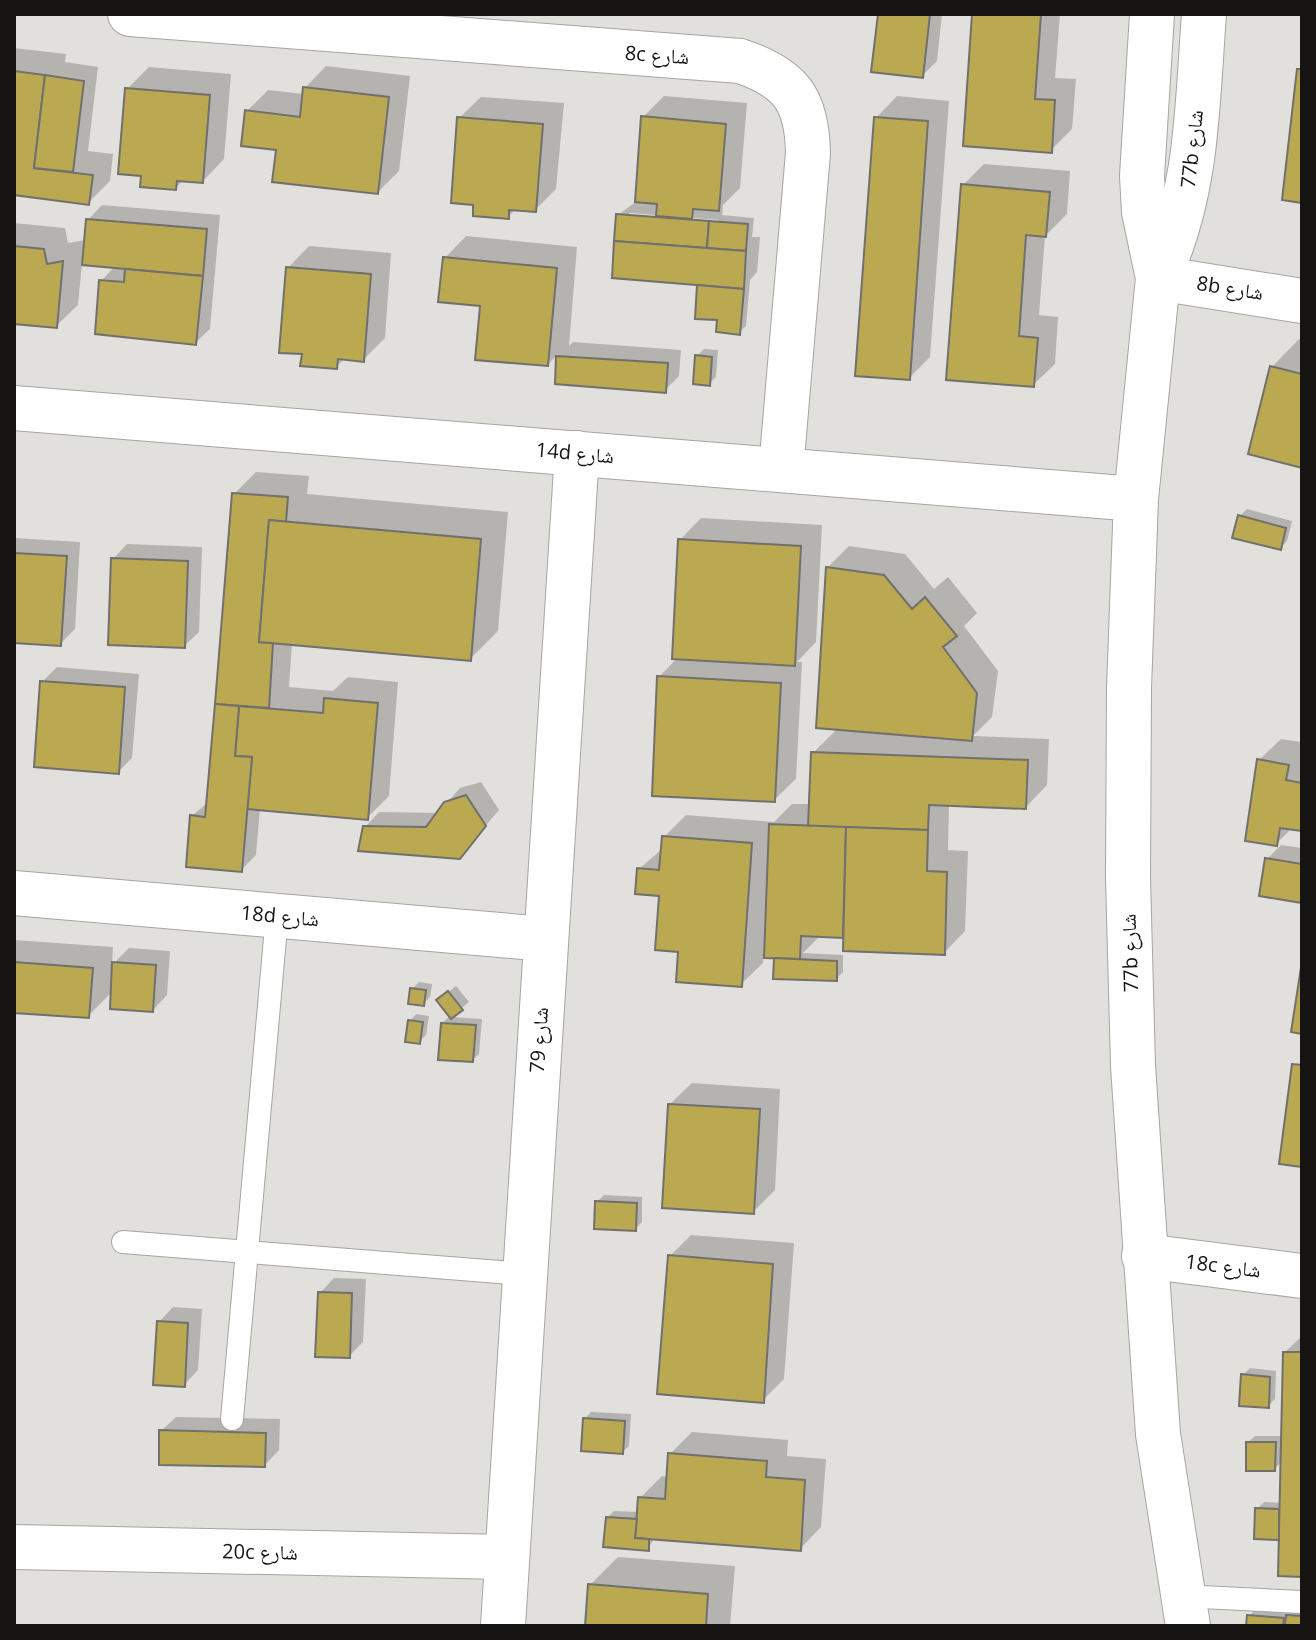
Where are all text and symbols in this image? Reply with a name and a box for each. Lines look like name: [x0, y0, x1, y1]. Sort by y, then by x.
street label: 8c شارع: [624, 39, 690, 70]
street label: 77b شارع: [1174, 109, 1209, 189]
street label: 8b شارع: [1195, 269, 1265, 306]
street label: 14d شارع: [535, 436, 615, 469]
street label: 18d شارع: [240, 899, 320, 932]
street label: 77b شارع: [1115, 913, 1144, 993]
street label: شارع 79: [523, 1006, 554, 1074]
street label: 18c شارع: [1184, 1247, 1262, 1284]
street label: 20c شارع: [222, 1537, 298, 1566]

